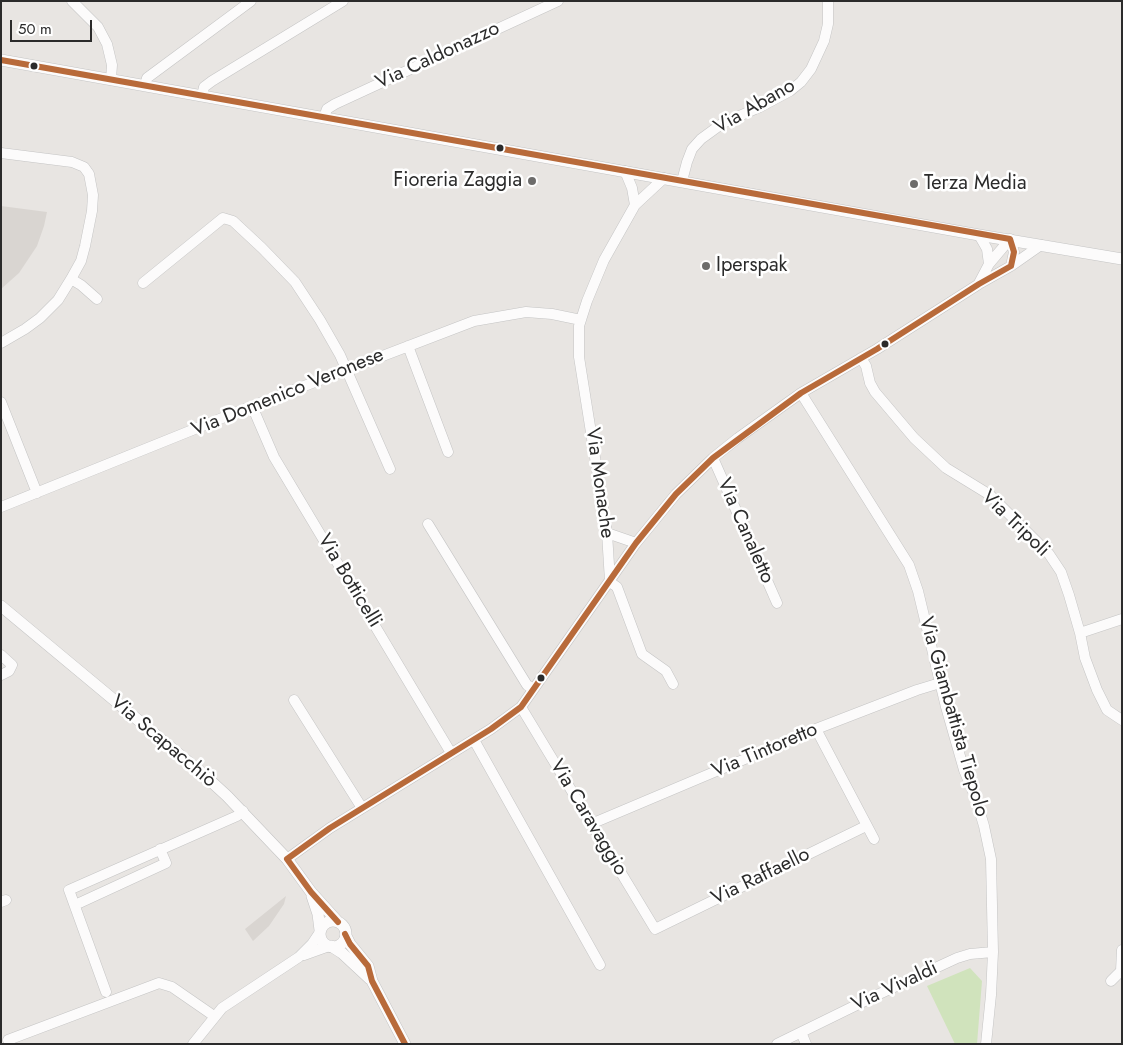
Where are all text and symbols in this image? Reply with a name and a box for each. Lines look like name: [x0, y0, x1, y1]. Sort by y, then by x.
scale bar: [12, 10, 95, 42]
street label: Via Caldonazzo: [372, 17, 504, 95]
text: 50 m: [18, 18, 52, 40]
unlabelled marker: [29, 61, 39, 71]
street label: Via Abano: [710, 74, 800, 140]
unlabelled marker: [495, 143, 505, 153]
place label: Fioreria Zaggia: [393, 169, 522, 193]
place label: Terza Media: [924, 172, 1027, 196]
marker: Fioreria Zaggia: [526, 175, 538, 187]
marker: Terza Media: [908, 178, 920, 190]
place label: Iperspak: [716, 254, 787, 278]
marker: Iperspak: [700, 260, 712, 272]
unlabelled marker: [880, 339, 890, 349]
street label: Via Domenico Veronese: [188, 343, 388, 443]
street label: Via Monache: [579, 426, 619, 540]
street label: Via Canaletto: [711, 475, 779, 587]
street label: Via Tripoli: [976, 486, 1054, 562]
street label: Via Botticelli: [312, 530, 386, 632]
street label: Via Giambattista Tiepolo: [913, 614, 993, 820]
unlabelled marker: [536, 673, 546, 683]
street label: Via Scapacchiò: [105, 691, 221, 793]
street label: Via Tintoretto: [709, 718, 821, 784]
street label: Via Caravaggio: [544, 756, 632, 880]
street label: Via Raffaello: [708, 843, 814, 911]
street label: Via Vivaldi: [848, 957, 942, 1017]

